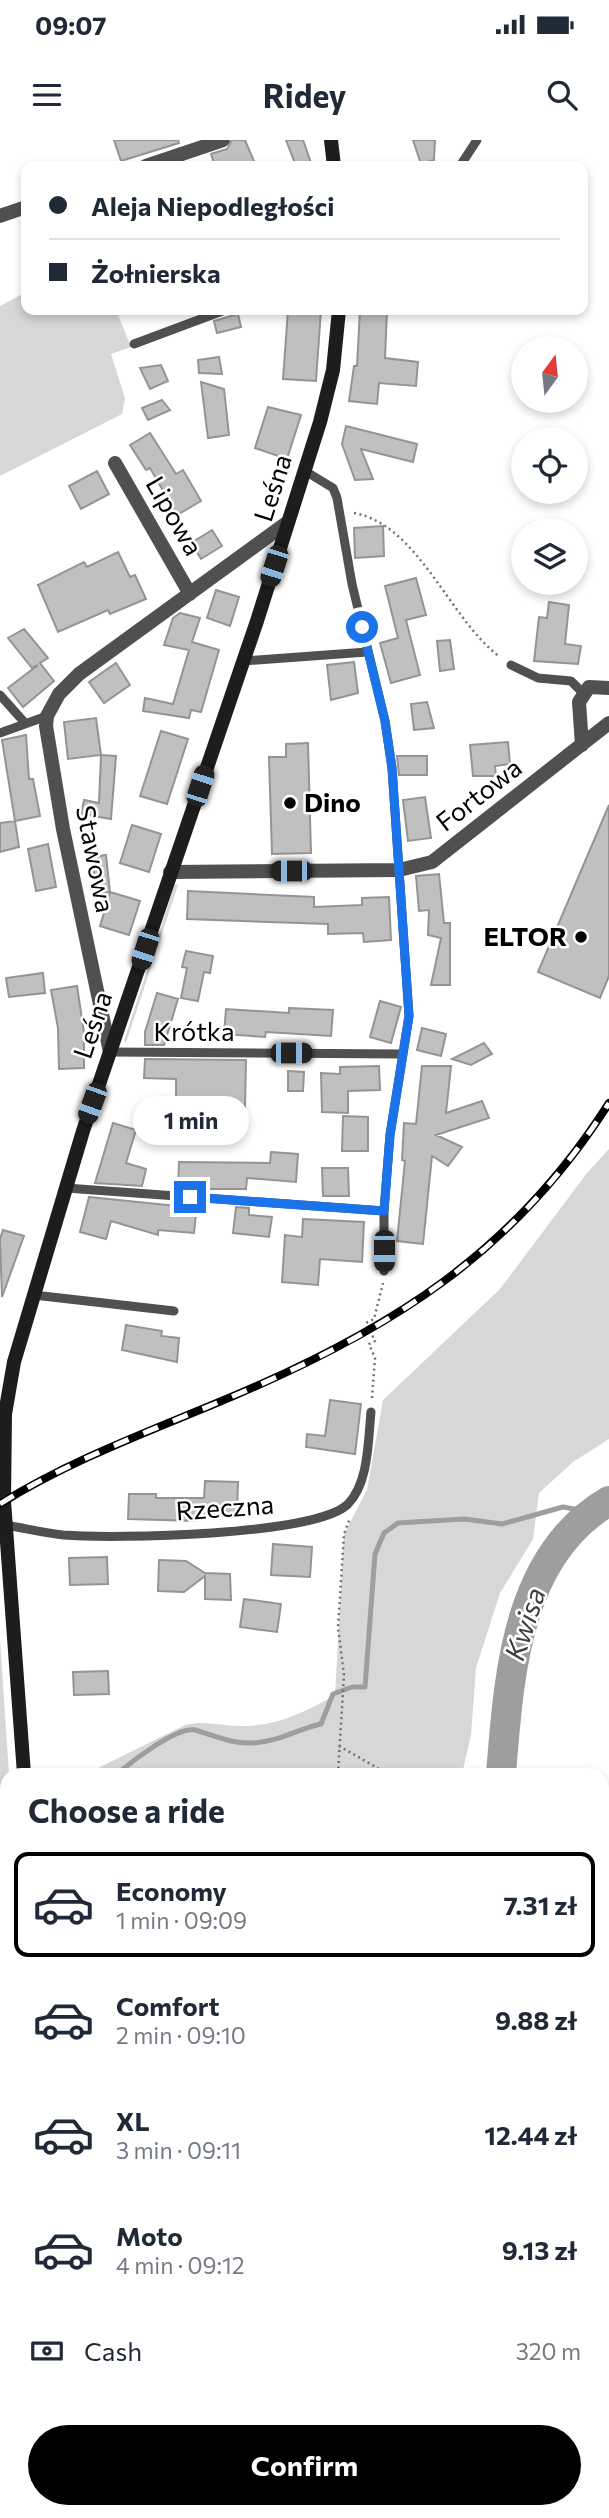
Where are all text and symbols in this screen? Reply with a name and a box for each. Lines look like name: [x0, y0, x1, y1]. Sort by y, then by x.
text: 09:07: [35, 9, 107, 40]
text: Ridey: [263, 75, 346, 115]
icon: menu: [28, 76, 66, 114]
icon: search: [543, 76, 581, 114]
text: Aleja Niepodległości: [91, 190, 334, 221]
text: Żołnierska: [91, 257, 221, 288]
north arrow: [511, 336, 588, 413]
map controls: [511, 336, 588, 595]
button: locate: [511, 427, 588, 504]
street label: Leśna: [246, 450, 297, 525]
street label: Lipowa: [140, 470, 210, 560]
button: layers: [511, 518, 588, 595]
car: [258, 543, 291, 589]
route start: [346, 611, 378, 643]
street label: Fortowa: [429, 751, 527, 837]
car: [184, 763, 217, 809]
place label: Dino: [304, 786, 361, 817]
marker: Dino: [282, 795, 298, 811]
street label: Stawowa: [71, 802, 122, 915]
car: [271, 861, 313, 882]
place label: ELTOR: [483, 920, 567, 951]
car: [129, 926, 162, 972]
marker: ELTOR: [573, 929, 589, 945]
street label: Leśna: [66, 987, 117, 1062]
street label: Krótka: [153, 1015, 235, 1046]
car: [271, 1043, 313, 1064]
car: [75, 1080, 110, 1126]
callout: 1 min: [132, 1096, 248, 1144]
text: 1 min: [164, 1106, 218, 1134]
route end: [174, 1181, 206, 1213]
car: [374, 1230, 395, 1272]
street label: Rzeczna: [175, 1488, 275, 1525]
water label: Kwisa: [496, 1583, 552, 1664]
text: Choose a ride: [28, 1790, 225, 1830]
icon: car: [32, 1873, 95, 1936]
text: Economy: [116, 1875, 227, 1906]
text: 7.31 zł: [503, 1889, 577, 1920]
text: 1 min · 09:09: [116, 1906, 247, 1934]
icon: car: [32, 1988, 95, 2051]
text: Comfort: [116, 1990, 219, 2021]
text: 9.88 zł: [495, 2004, 577, 2035]
text: 2 min · 09:10: [116, 2021, 246, 2049]
icon: car: [32, 2103, 95, 2166]
text: XL: [116, 2105, 150, 2136]
text: 12.44 zł: [484, 2119, 577, 2150]
text: 3 min · 09:11: [116, 2136, 241, 2164]
icon: car: [32, 2218, 95, 2281]
text: Moto: [116, 2220, 183, 2251]
text: 9.13 zł: [502, 2234, 577, 2265]
text: 4 min · 09:12: [116, 2251, 245, 2279]
icon: cash: [28, 2332, 66, 2370]
text: Cash: [84, 2335, 142, 2366]
text: 320 m: [516, 2337, 581, 2365]
button: Confirm: [28, 2425, 581, 2505]

